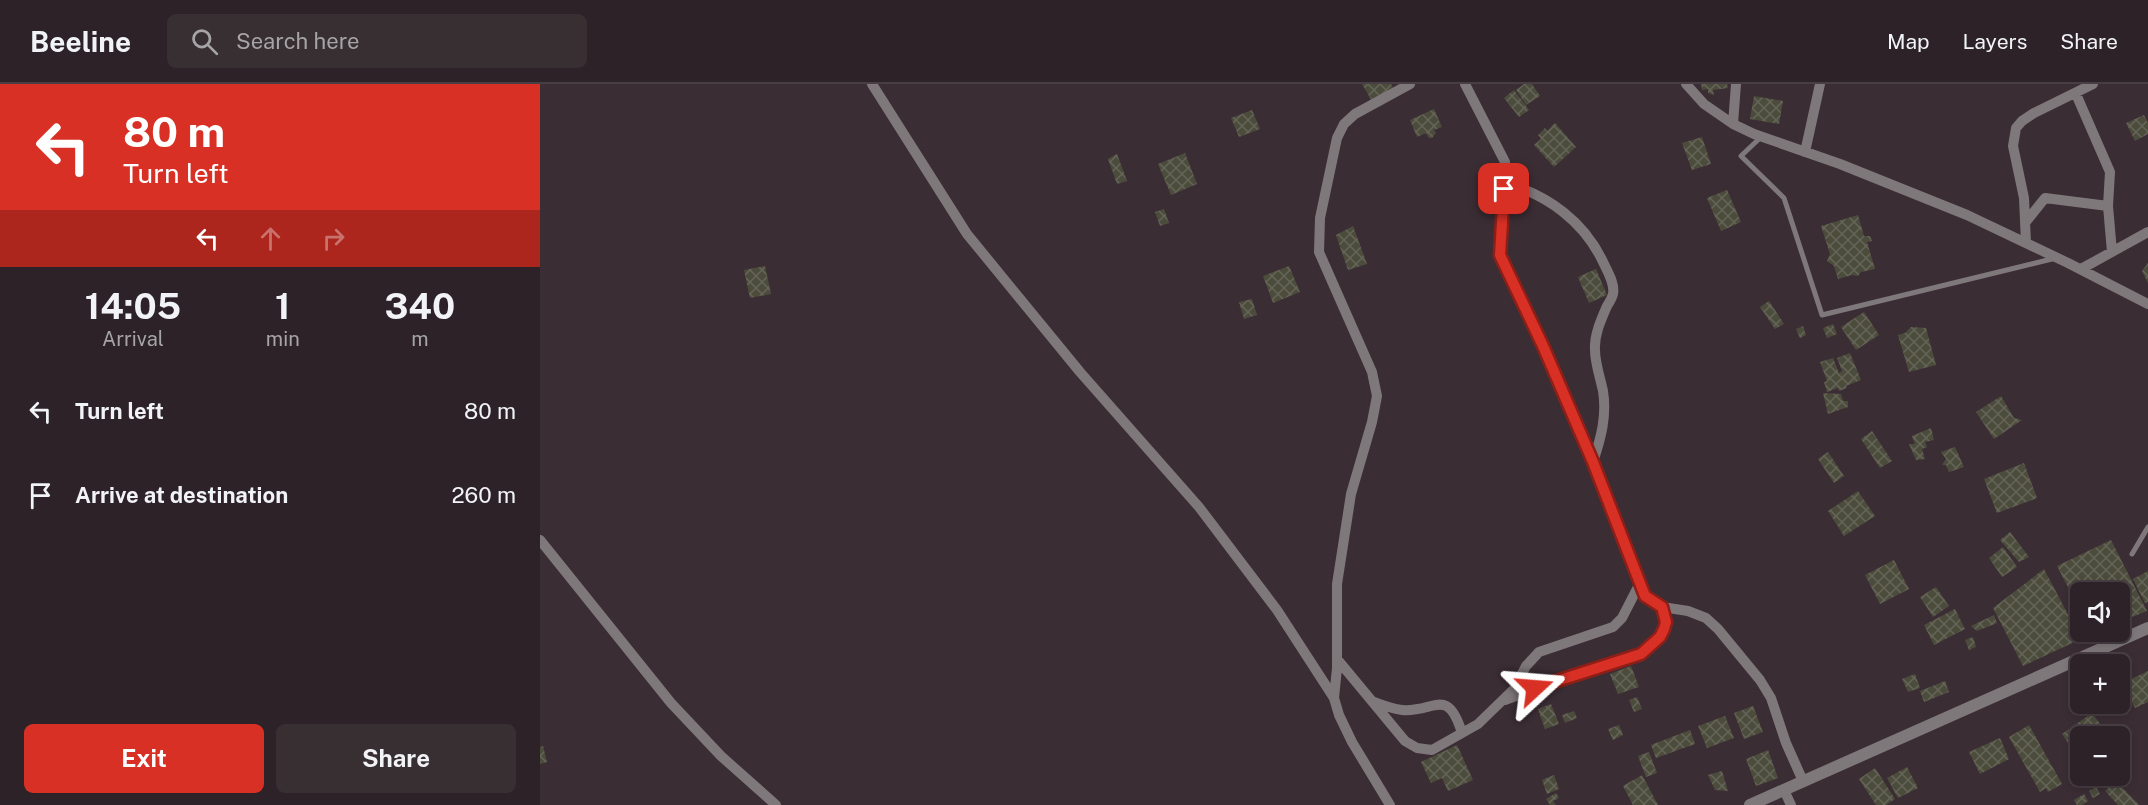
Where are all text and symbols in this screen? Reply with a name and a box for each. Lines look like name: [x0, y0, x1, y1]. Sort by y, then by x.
search box: [167, 14, 587, 68]
text: Beeline: [30, 25, 131, 58]
icon: search: [188, 25, 221, 58]
text: Search here: [236, 28, 360, 54]
text: Map: [1887, 29, 1930, 54]
text: Layers: [1963, 29, 2027, 54]
text: Share: [2060, 29, 2118, 54]
text: 80 m: [123, 107, 225, 156]
icon: left: [24, 108, 102, 186]
text: Turn left: [123, 157, 229, 189]
pin: [1478, 163, 1529, 214]
icon: arrive: [1487, 172, 1520, 205]
icon: left: [191, 222, 224, 255]
icon: ahead: [254, 222, 287, 255]
icon: right: [317, 222, 350, 255]
text: 14:05: [85, 285, 181, 327]
text: 1: [275, 285, 291, 327]
text: 340: [385, 285, 455, 327]
text: Arrival: [102, 327, 164, 351]
text: min: [266, 327, 300, 351]
text: m: [411, 327, 429, 351]
icon: left: [24, 395, 57, 428]
text: Turn left: [75, 398, 164, 424]
text: 80 m: [464, 398, 516, 424]
icon: arrive: [24, 479, 57, 512]
text: Arrive at destination: [75, 482, 288, 508]
text: 260 m: [451, 482, 516, 508]
map controls: [2070, 582, 2130, 786]
button: sound: [2070, 582, 2130, 642]
button: +: [2070, 654, 2130, 714]
position arrow: [1503, 656, 1567, 720]
button: Exit: [24, 724, 264, 793]
button: Share: [276, 724, 516, 793]
button: −: [2070, 726, 2130, 786]

